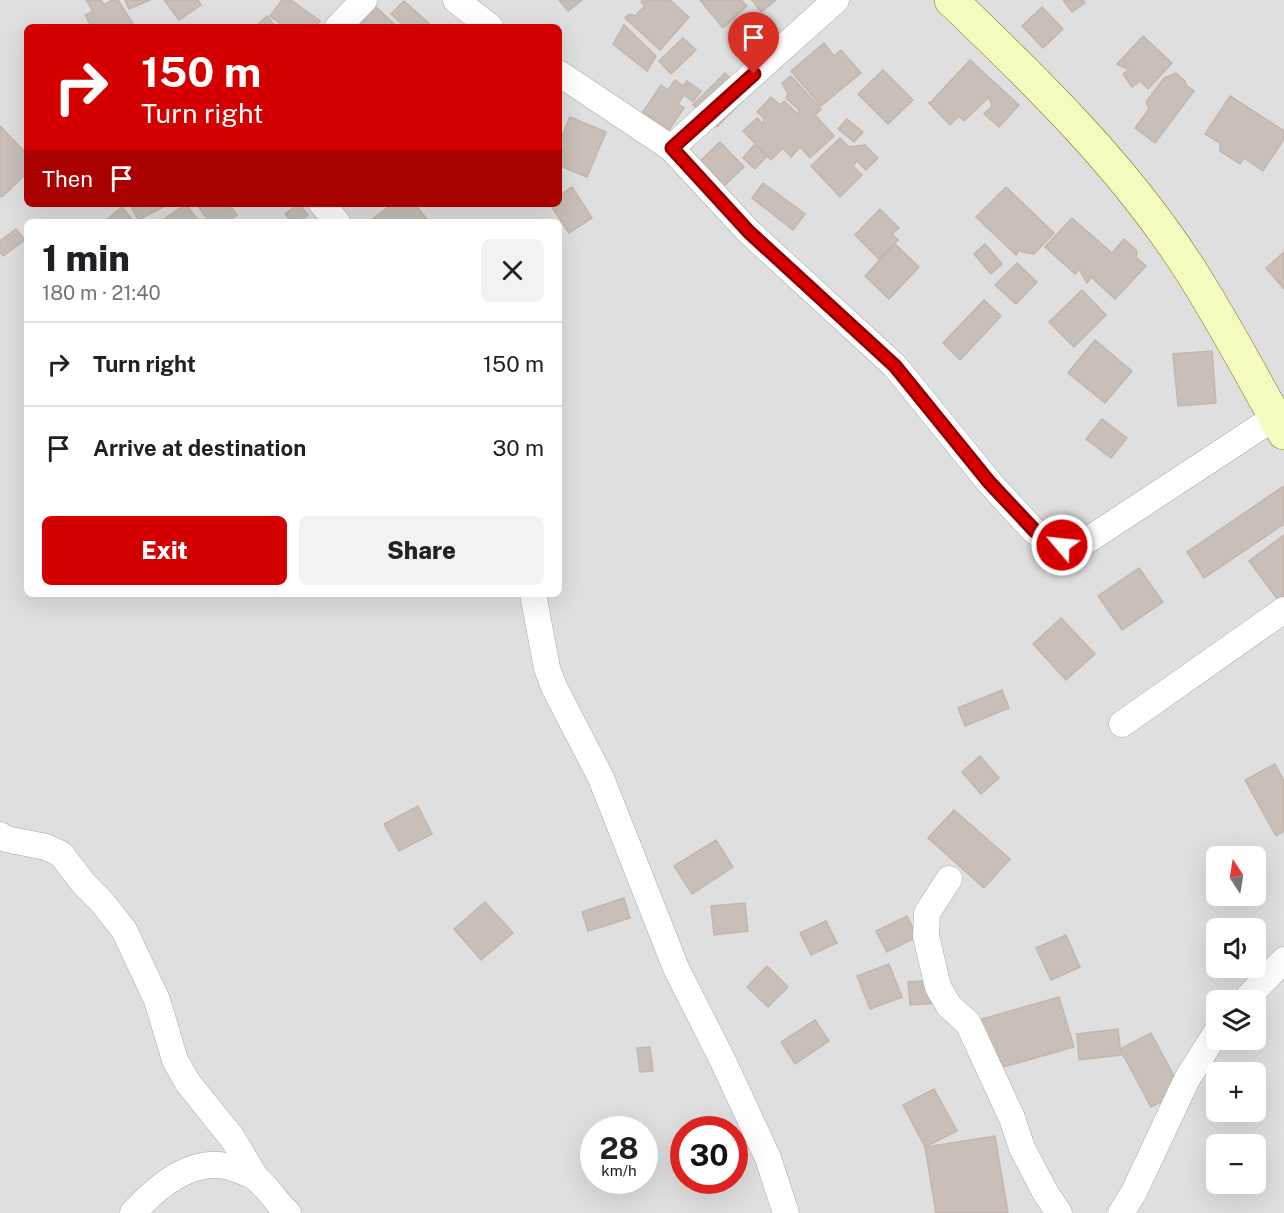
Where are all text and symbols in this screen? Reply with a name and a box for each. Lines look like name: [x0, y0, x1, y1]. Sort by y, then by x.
pin: [728, 12, 779, 74]
icon: arrive: [737, 21, 770, 54]
text: 150 m: [141, 47, 261, 96]
icon: right: [42, 48, 120, 126]
text: Turn right: [141, 97, 264, 129]
icon: arrive: [105, 162, 138, 195]
text: Then: [42, 166, 93, 192]
text: 1 min: [42, 237, 130, 279]
button: close: [481, 239, 544, 302]
text: 180 m · 21:40: [42, 281, 161, 305]
icon: right: [42, 348, 75, 381]
text: Turn right: [93, 351, 196, 377]
text: 150 m: [483, 351, 544, 377]
icon: arrive: [42, 432, 75, 465]
text: Arrive at destination: [93, 435, 306, 461]
text: 30 m: [492, 435, 544, 461]
position arrow: [1030, 513, 1094, 577]
button: Exit: [42, 516, 287, 585]
button: Share: [299, 516, 544, 585]
north arrow: [1206, 846, 1266, 906]
map controls: [1206, 846, 1266, 1194]
button: sound: [1206, 918, 1266, 978]
button: layers: [1206, 990, 1266, 1050]
button: +: [1206, 1062, 1266, 1122]
speed limit sign: 30: [670, 1116, 748, 1194]
text: 28: [599, 1130, 639, 1166]
button: −: [1206, 1134, 1266, 1194]
text: km/h: [601, 1162, 637, 1179]

